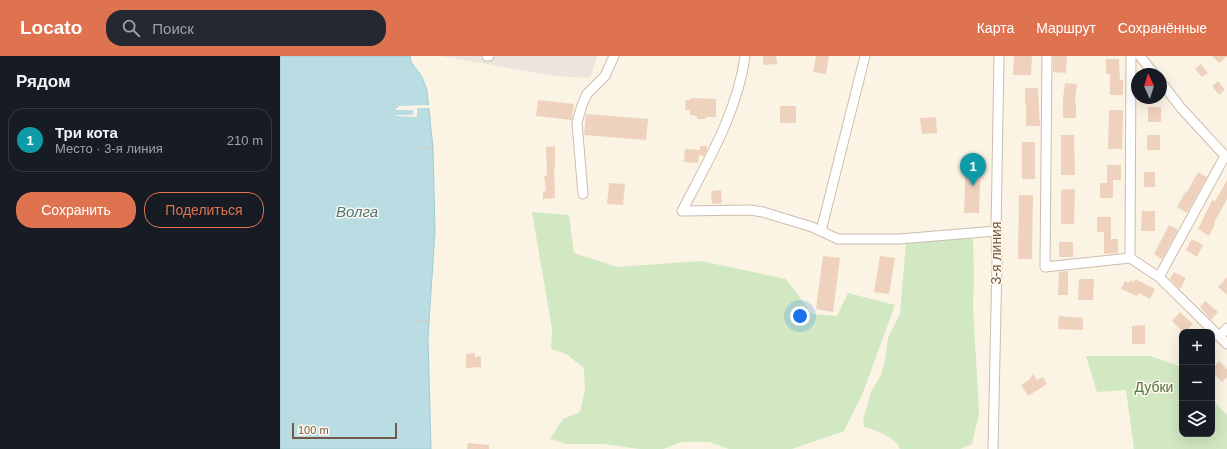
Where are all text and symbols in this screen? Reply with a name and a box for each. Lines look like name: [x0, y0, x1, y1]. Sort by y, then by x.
search box: [106, 10, 386, 46]
text: Locato: [20, 17, 82, 38]
icon: search: [120, 17, 142, 39]
text: Поиск: [152, 20, 194, 37]
text: Карта: [977, 20, 1014, 36]
text: Маршрут: [1036, 20, 1096, 36]
text: Сохранённые: [1118, 20, 1207, 36]
north arrow: [1131, 68, 1167, 104]
text: Рядом: [16, 72, 71, 91]
text: Три кота: [55, 124, 118, 141]
text: 1: [26, 133, 34, 148]
text: 210 m: [227, 133, 263, 148]
text: Место · 3-я линия: [55, 141, 163, 156]
pin: 1: [960, 153, 986, 186]
button: Сохранить: [16, 192, 136, 228]
button: Поделиться: [144, 192, 264, 228]
water label: Волга: [336, 203, 378, 220]
street label: 3-я линия: [988, 221, 1004, 285]
your location: [790, 306, 810, 326]
map controls: [1179, 329, 1215, 437]
button: +: [1179, 329, 1215, 365]
button: −: [1179, 365, 1215, 401]
park label: Дубки: [1135, 379, 1173, 395]
button: layers: [1179, 401, 1215, 437]
scale bar: [292, 421, 397, 440]
text: 100 m: [298, 424, 329, 436]

